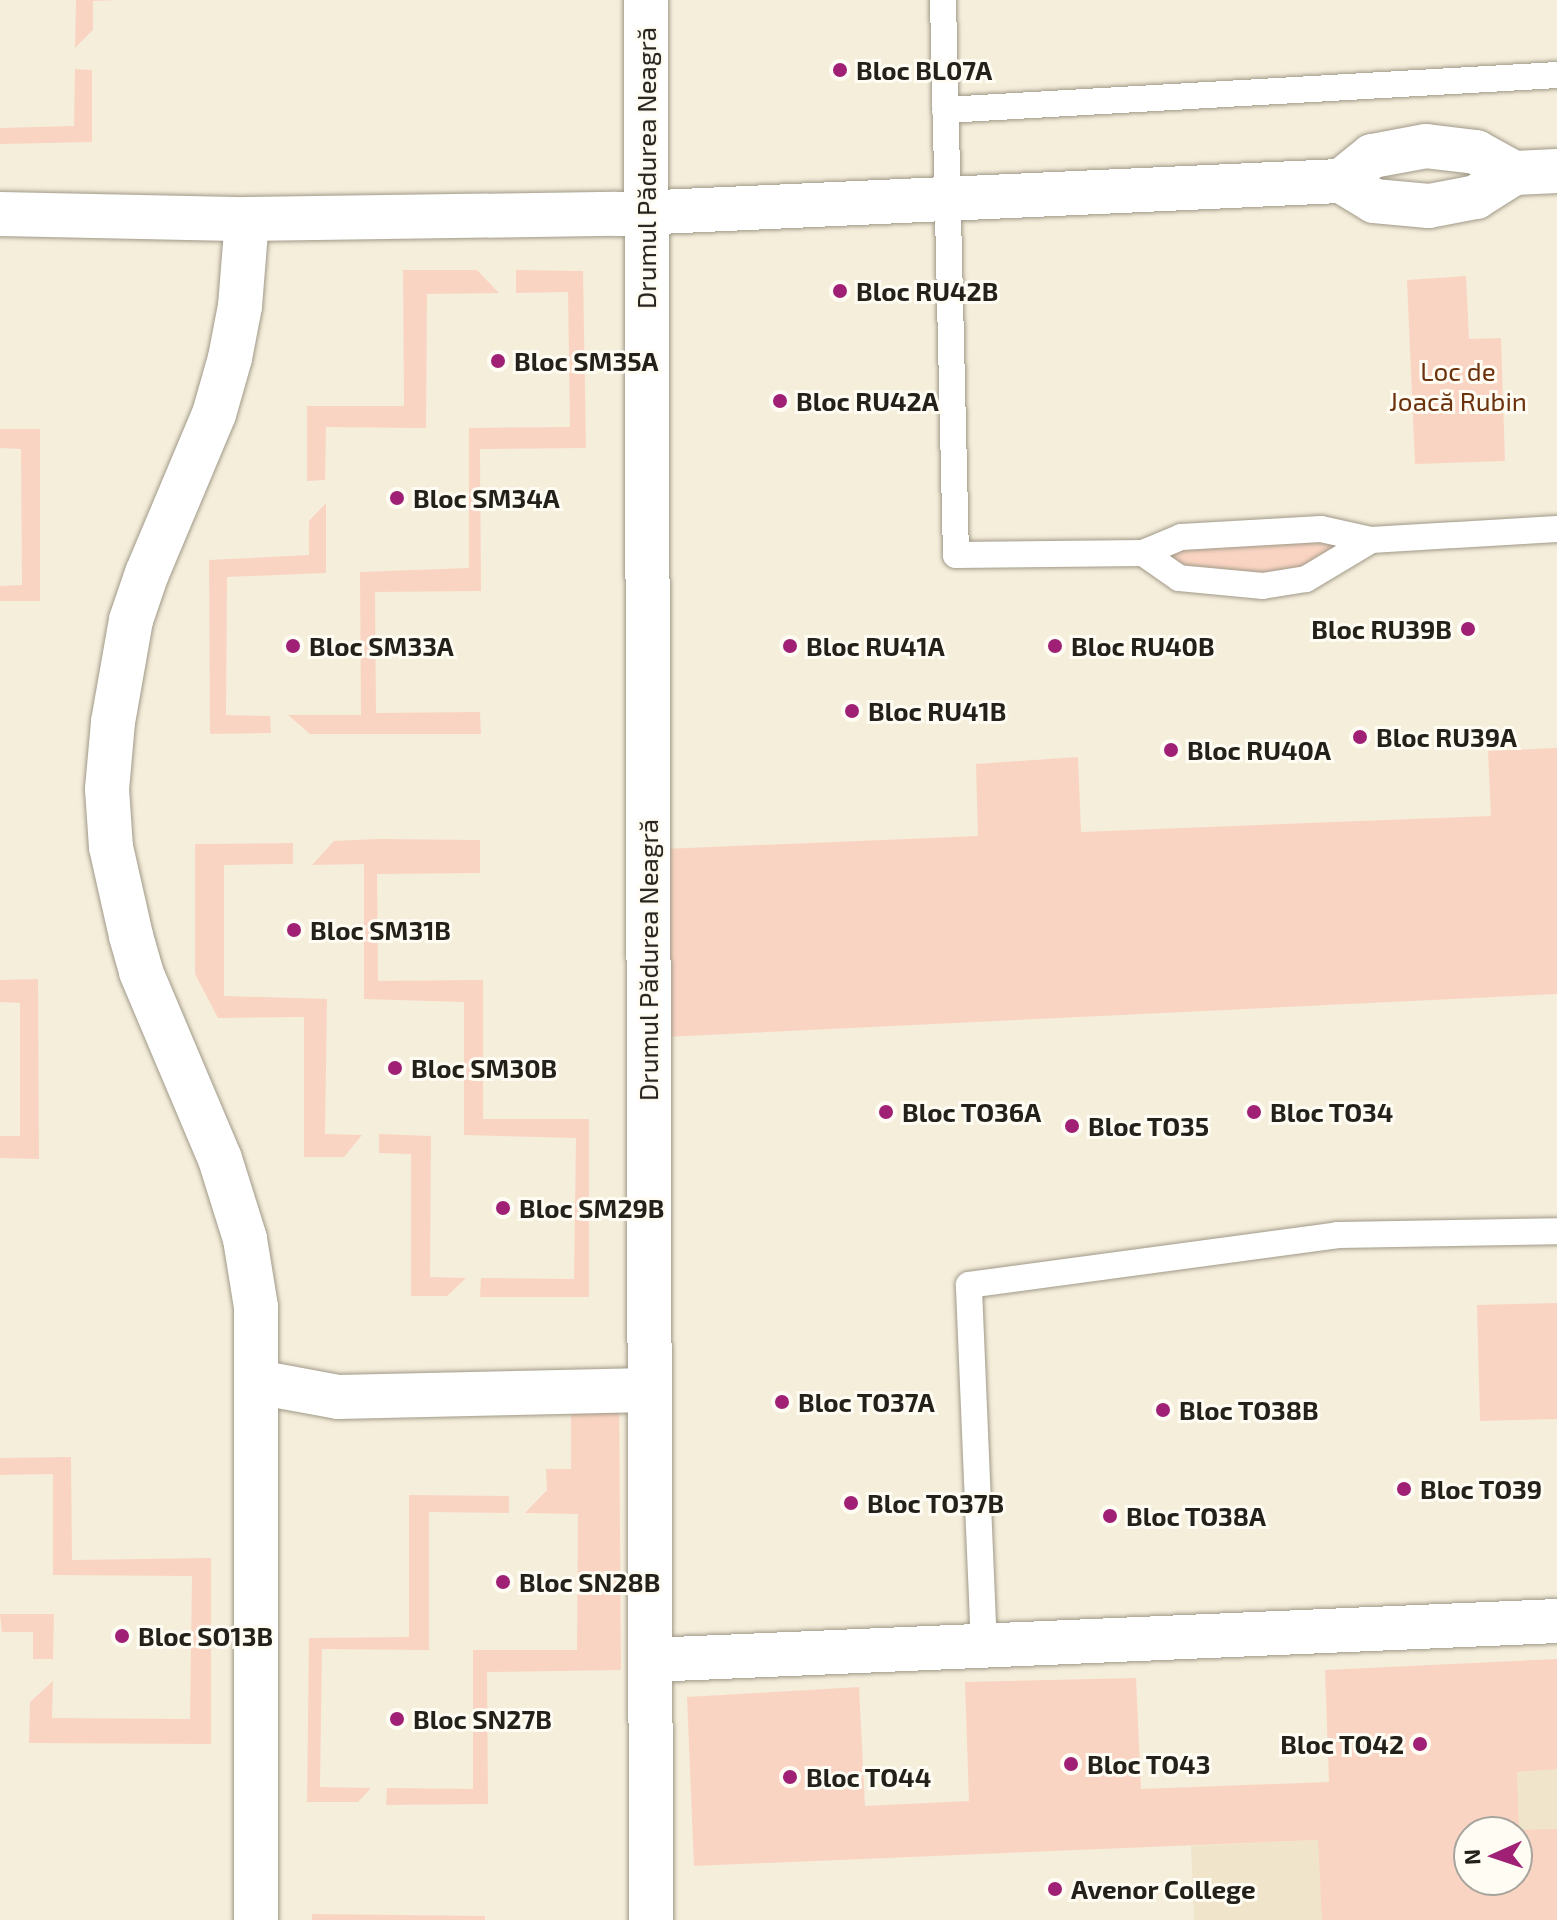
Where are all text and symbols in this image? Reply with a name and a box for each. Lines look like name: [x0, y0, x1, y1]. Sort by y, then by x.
street label: Drumul Pădurea Neagră: [630, 27, 662, 309]
place label: Bloc BL07A: [856, 54, 992, 86]
marker: Bloc BL07A: [831, 61, 849, 79]
place label: Bloc RU42B: [856, 275, 998, 307]
marker: Bloc RU42B: [831, 282, 849, 300]
place label: Bloc SM35A: [514, 345, 658, 377]
marker: Bloc SM35A: [489, 352, 507, 370]
park label: Loc de Joacă Rubin: [1389, 355, 1527, 416]
place label: Bloc RU42A: [796, 385, 939, 417]
marker: Bloc RU42A: [771, 392, 789, 410]
place label: Bloc SM34A: [413, 482, 560, 514]
marker: Bloc SM34A: [388, 489, 406, 507]
place label: Bloc RU39B: [1311, 613, 1452, 645]
marker: Bloc RU39B: [1459, 620, 1477, 638]
place label: Bloc SM33A: [309, 630, 454, 662]
place label: Bloc RU41A: [806, 630, 945, 662]
place label: Bloc RU40B: [1071, 630, 1215, 662]
marker: Bloc SM33A: [284, 637, 302, 655]
marker: Bloc RU41A: [781, 637, 799, 655]
marker: Bloc RU40B: [1046, 637, 1064, 655]
place label: Bloc RU41B: [868, 695, 1006, 727]
marker: Bloc RU41B: [843, 702, 861, 720]
place label: Bloc RU39A: [1376, 721, 1517, 753]
marker: Bloc RU39A: [1351, 728, 1369, 746]
place label: Bloc RU40A: [1187, 734, 1331, 766]
marker: Bloc RU40A: [1162, 741, 1180, 759]
street label: Drumul Pădurea Neagră: [632, 819, 664, 1101]
place label: Bloc SM31B: [310, 914, 451, 946]
marker: Bloc SM31B: [285, 921, 303, 939]
place label: Bloc SM30B: [411, 1052, 557, 1084]
marker: Bloc SM30B: [386, 1059, 404, 1077]
place label: Bloc TO36A: [902, 1096, 1042, 1128]
place label: Bloc TO34: [1270, 1096, 1394, 1128]
marker: Bloc TO36A: [877, 1103, 895, 1121]
marker: Bloc TO34: [1245, 1103, 1263, 1121]
place label: Bloc TO35: [1088, 1110, 1210, 1142]
marker: Bloc TO35: [1063, 1117, 1081, 1135]
place label: Bloc SM29B: [519, 1192, 664, 1224]
marker: Bloc SM29B: [494, 1199, 512, 1217]
place label: Bloc TO37A: [798, 1386, 935, 1418]
marker: Bloc TO37A: [773, 1393, 791, 1411]
place label: Bloc TO38B: [1179, 1394, 1319, 1426]
marker: Bloc TO38B: [1154, 1401, 1172, 1419]
place label: Bloc TO39: [1420, 1473, 1543, 1505]
marker: Bloc TO39: [1395, 1480, 1413, 1498]
place label: Bloc TO37B: [867, 1487, 1005, 1519]
marker: Bloc TO37B: [842, 1494, 860, 1512]
place label: Bloc TO38A: [1126, 1500, 1267, 1532]
marker: Bloc TO38A: [1101, 1507, 1119, 1525]
place label: Bloc SN28B: [519, 1566, 660, 1598]
marker: Bloc SN28B: [494, 1573, 512, 1591]
place label: Bloc SO13B: [138, 1620, 273, 1652]
marker: Bloc SO13B: [113, 1627, 131, 1645]
place label: Bloc SN27B: [413, 1703, 552, 1735]
marker: Bloc SN27B: [388, 1710, 406, 1728]
place label: Bloc TO42: [1280, 1728, 1404, 1760]
marker: Bloc TO42: [1411, 1735, 1429, 1753]
place label: Bloc TO43: [1087, 1748, 1211, 1780]
marker: Bloc TO43: [1062, 1755, 1080, 1773]
place label: Bloc TO44: [806, 1761, 932, 1793]
marker: Bloc TO44: [781, 1768, 799, 1786]
north arrow: [1453, 1816, 1533, 1896]
text: N: [1458, 1849, 1484, 1866]
place label: Avenor College: [1071, 1873, 1256, 1905]
marker: Avenor College: [1046, 1880, 1064, 1898]

